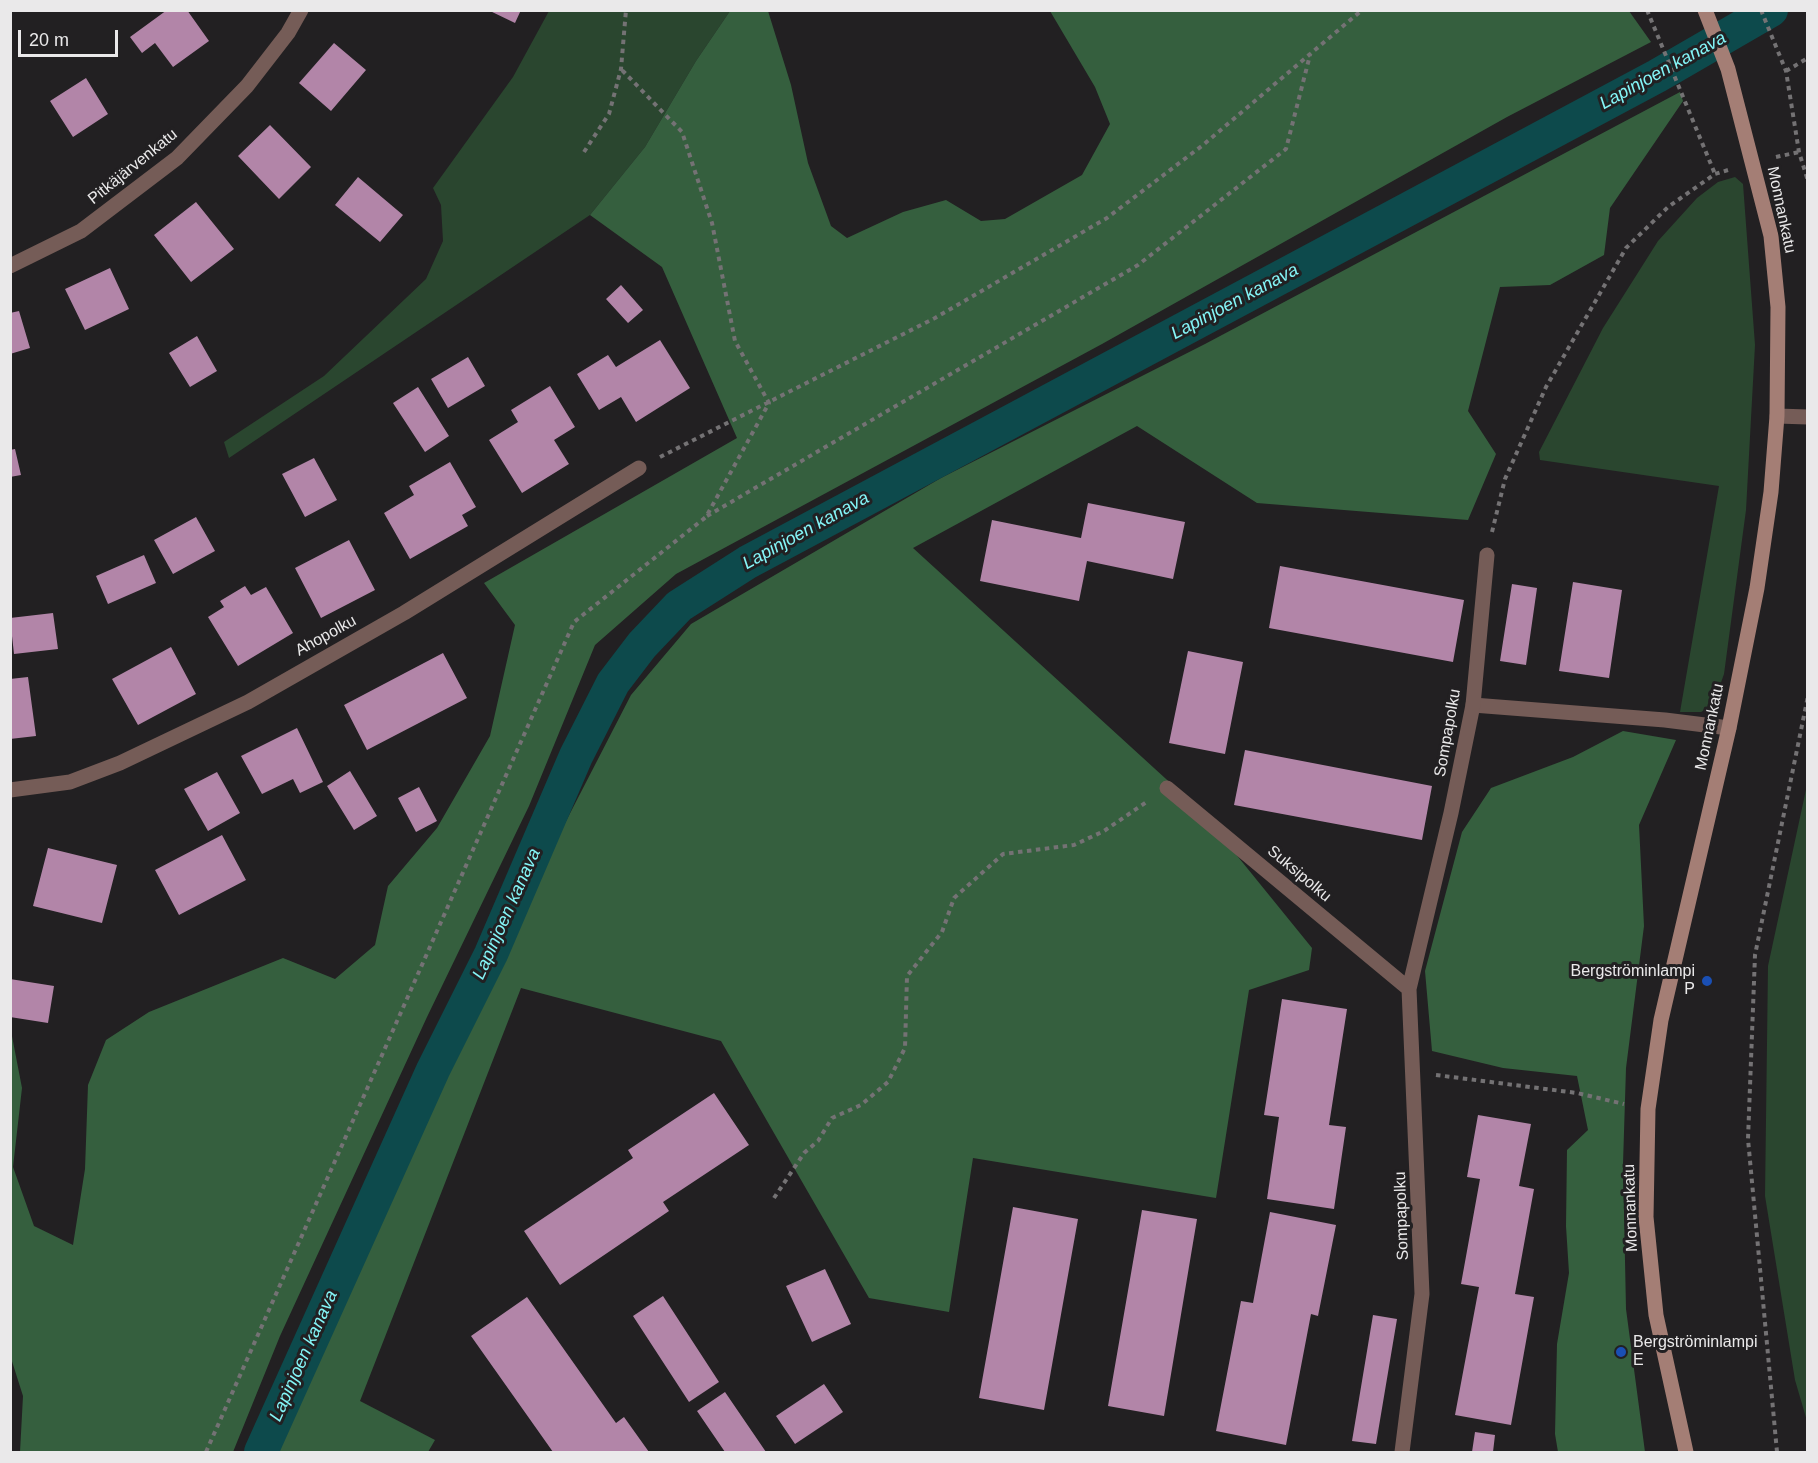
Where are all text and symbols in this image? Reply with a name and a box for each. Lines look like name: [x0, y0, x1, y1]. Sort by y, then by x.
scale bar: [21, 18, 122, 56]
water label: Lapinjoen kanava: [1596, 27, 1730, 115]
text: 20 m: [29, 30, 69, 50]
street label: Pitkäjärvenkatu: [84, 125, 182, 209]
street label: Monnankatu: [1762, 165, 1800, 255]
water label: Lapinjoen kanava: [1168, 259, 1302, 345]
water label: Lapinjoen kanava: [739, 487, 873, 575]
street label: Ahopolku: [292, 611, 360, 661]
street label: Monnankatu: [1691, 682, 1729, 772]
street label: Sompapolku: [1431, 688, 1465, 778]
street label: Suksipolku: [1263, 842, 1335, 906]
water label: Lapinjoen kanava: [468, 845, 546, 983]
place label: Bergströminlampi P: [1571, 962, 1695, 1000]
marker: Bergströminlampi P: [1700, 974, 1714, 988]
street label: Monnankatu: [1620, 1164, 1642, 1252]
street label: Sompapolku: [1391, 1171, 1413, 1261]
water label: Lapinjoen kanava: [265, 1287, 343, 1425]
place label: Bergströminlampi E: [1633, 1333, 1757, 1371]
marker: Bergströminlampi E: [1614, 1345, 1628, 1359]

